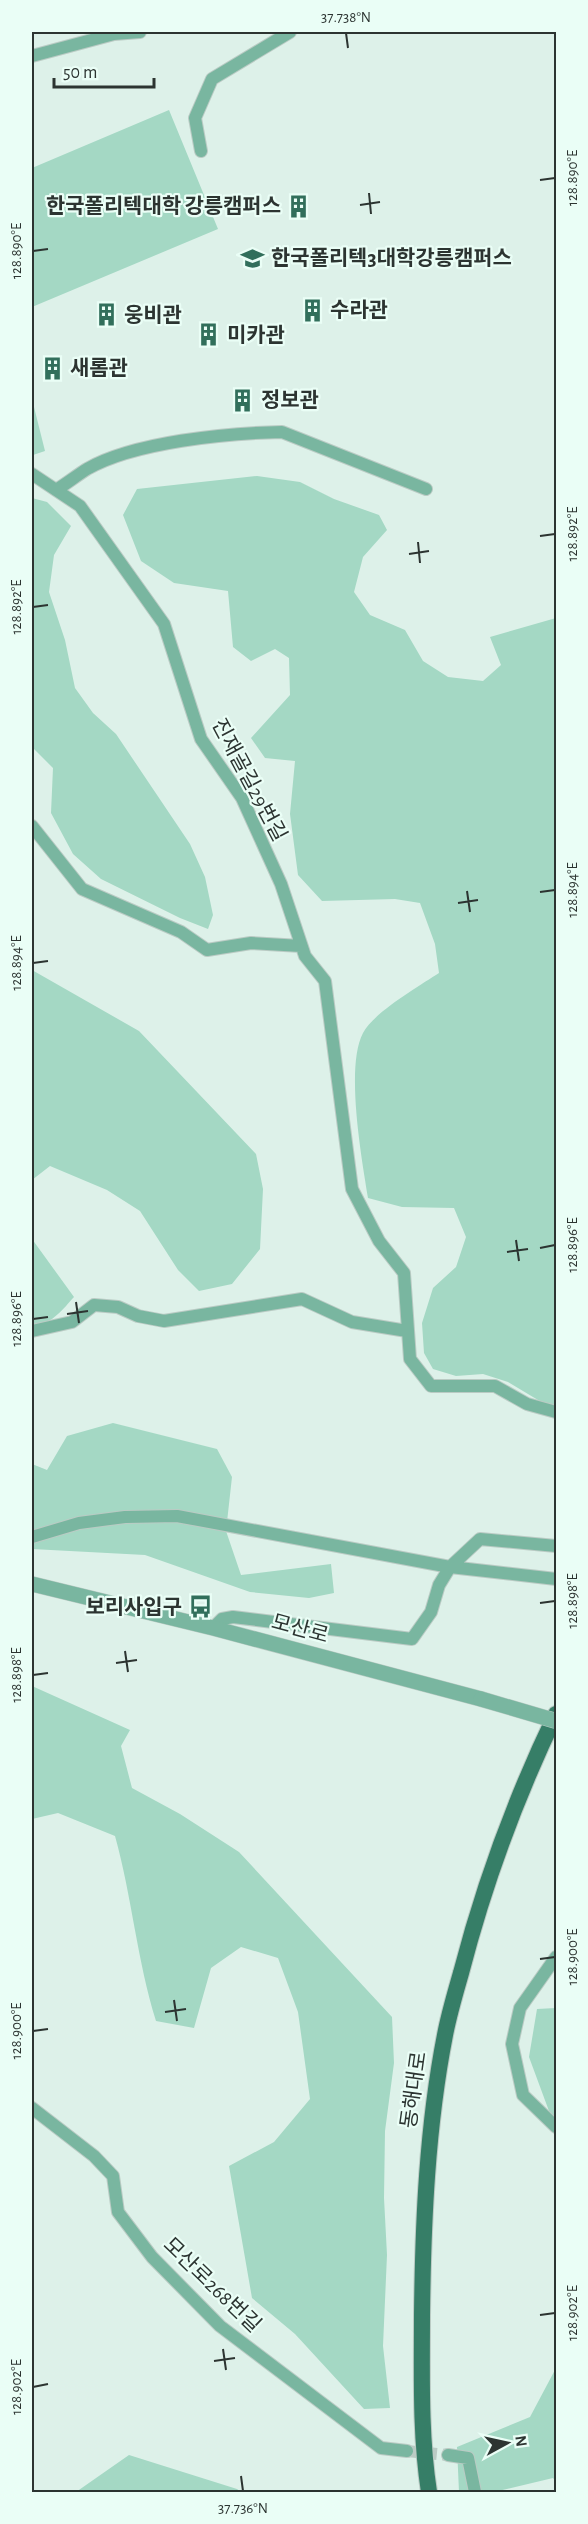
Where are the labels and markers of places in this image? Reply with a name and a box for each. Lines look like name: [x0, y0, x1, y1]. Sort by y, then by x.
building icon: 한국폴리텍대학 강릉캠퍼스: [286, 193, 312, 219]
place label: 한국폴리텍대학 강릉캠퍼스: [46, 195, 281, 217]
school or university icon: 한국폴리텍3대학강릉캠퍼스: [240, 245, 266, 271]
place label: 한국폴리텍3대학강릉캠퍼스: [271, 247, 512, 269]
building icon: 수라관: [299, 297, 325, 323]
place label: 수라관: [330, 299, 388, 321]
building icon: 웅비관: [93, 302, 119, 328]
place label: 웅비관: [124, 304, 182, 326]
building icon: 미카관: [196, 322, 222, 348]
place label: 미카관: [227, 324, 285, 346]
building icon: 새롬관: [39, 355, 65, 381]
place label: 새롬관: [70, 357, 128, 379]
building icon: 정보관: [230, 387, 256, 413]
place label: 정보관: [261, 389, 319, 411]
bus stop icon: 보리사입구: [187, 1594, 213, 1620]
place label: 보리사입구: [85, 1596, 182, 1618]

